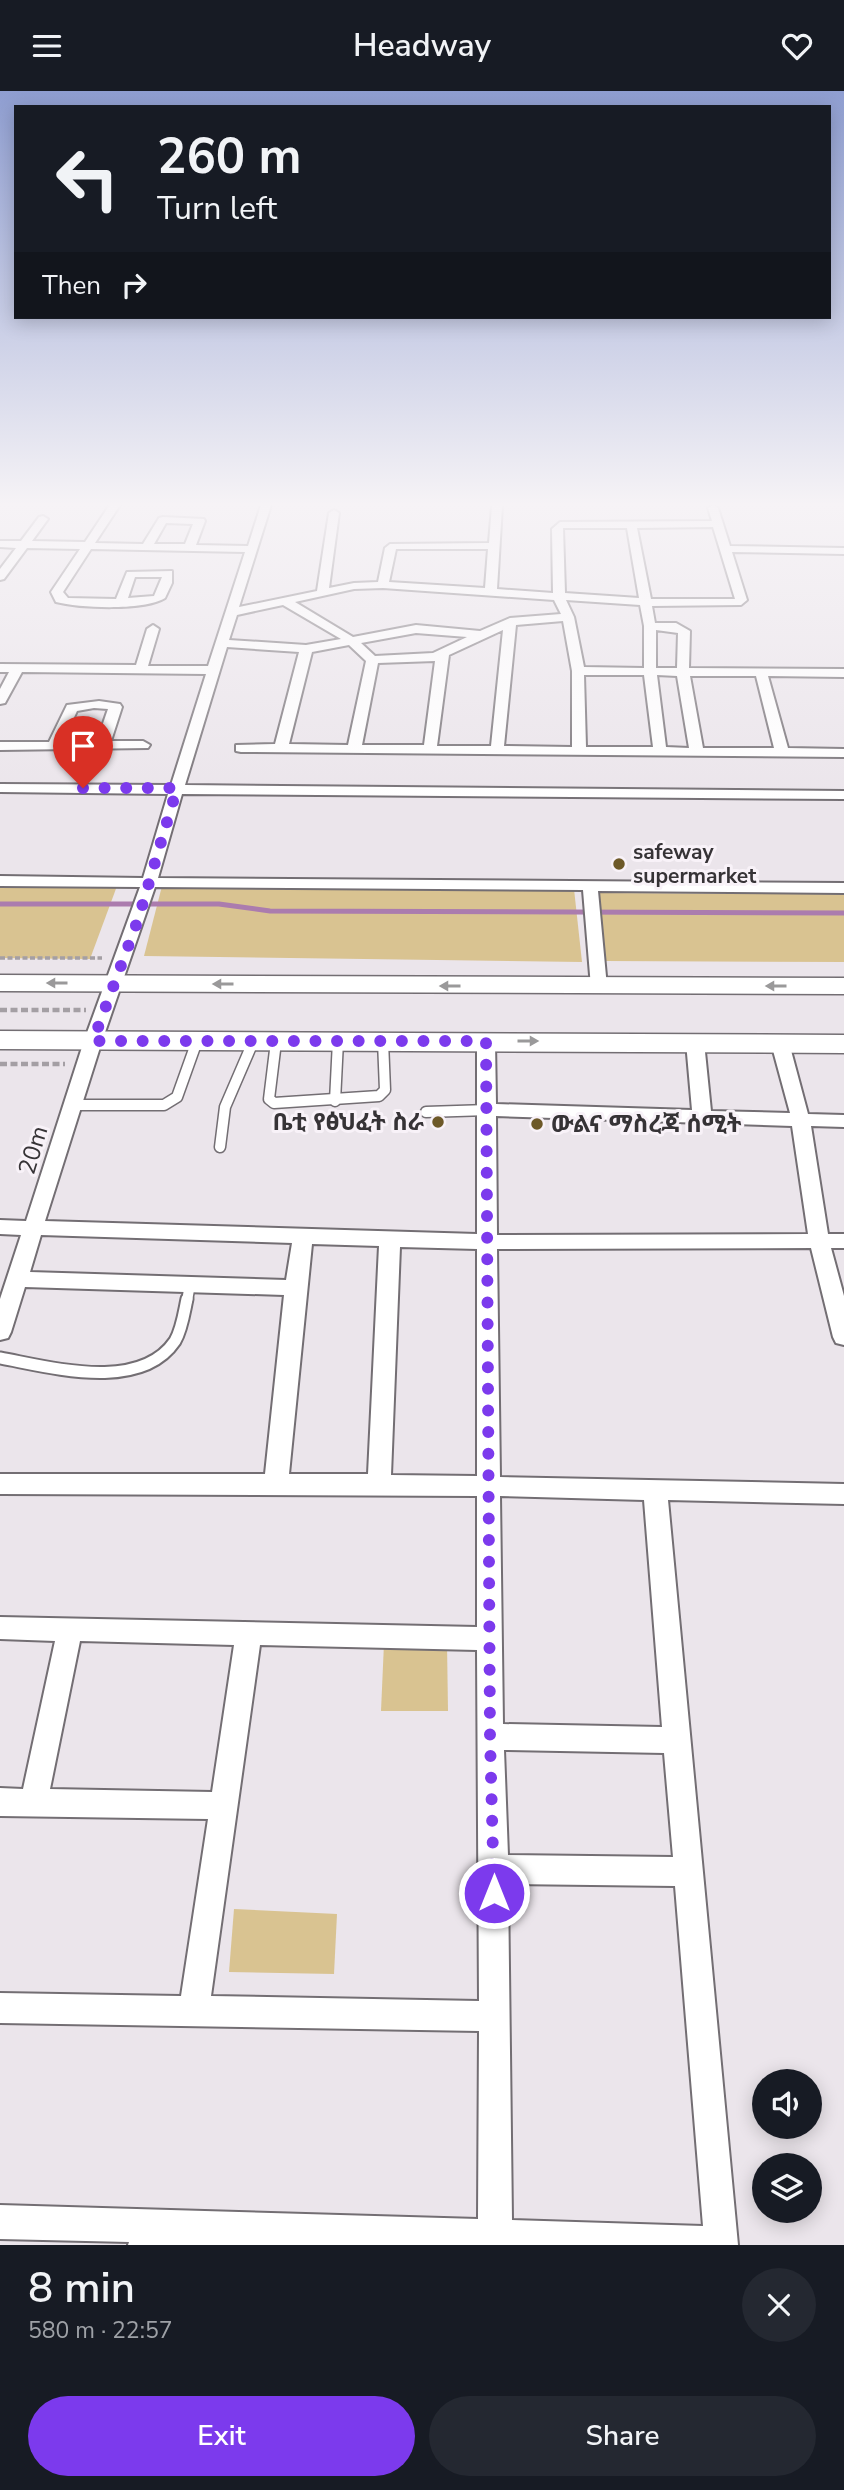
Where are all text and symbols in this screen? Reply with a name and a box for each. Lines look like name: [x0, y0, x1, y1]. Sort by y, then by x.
text: Headway: [353, 24, 491, 67]
icon: menu: [28, 27, 66, 65]
icon: heart: [778, 27, 816, 65]
text: 260 m: [157, 123, 301, 190]
icon: left: [42, 133, 133, 224]
text: Turn left: [157, 187, 277, 230]
icon: right: [115, 266, 153, 304]
text: Then: [42, 268, 101, 303]
pin: [53, 716, 113, 788]
icon: arrive: [64, 727, 102, 765]
place label: safeway supermarket: [633, 838, 757, 890]
marker: safeway supermarket: [611, 856, 627, 872]
one-way arrow: [46, 977, 68, 989]
one-way arrow: [212, 978, 234, 990]
one-way arrow: [439, 980, 461, 992]
one-way arrow: [765, 980, 787, 992]
one-way arrow: [518, 1035, 540, 1047]
place label: ቤቲ የፅህፈት ስራ: [273, 1106, 425, 1138]
place label: ውልና ማስረጃ ሰሚት: [551, 1108, 742, 1140]
marker: ቤቲ የፅህፈት ስራ: [430, 1114, 446, 1130]
marker: ውልና ማስረጃ ሰሚት: [529, 1116, 545, 1132]
street label: 20m: [10, 1122, 56, 1178]
position arrow: [457, 1856, 531, 1930]
map controls: [752, 2069, 822, 2223]
button: sound: [752, 2069, 822, 2139]
button: layers: [752, 2153, 822, 2223]
text: 8 min: [28, 2260, 135, 2317]
button: close: [742, 2268, 816, 2342]
text: 580 m · 22:57: [28, 2315, 173, 2346]
button: Exit: [28, 2396, 415, 2476]
button: Share: [429, 2396, 816, 2476]

